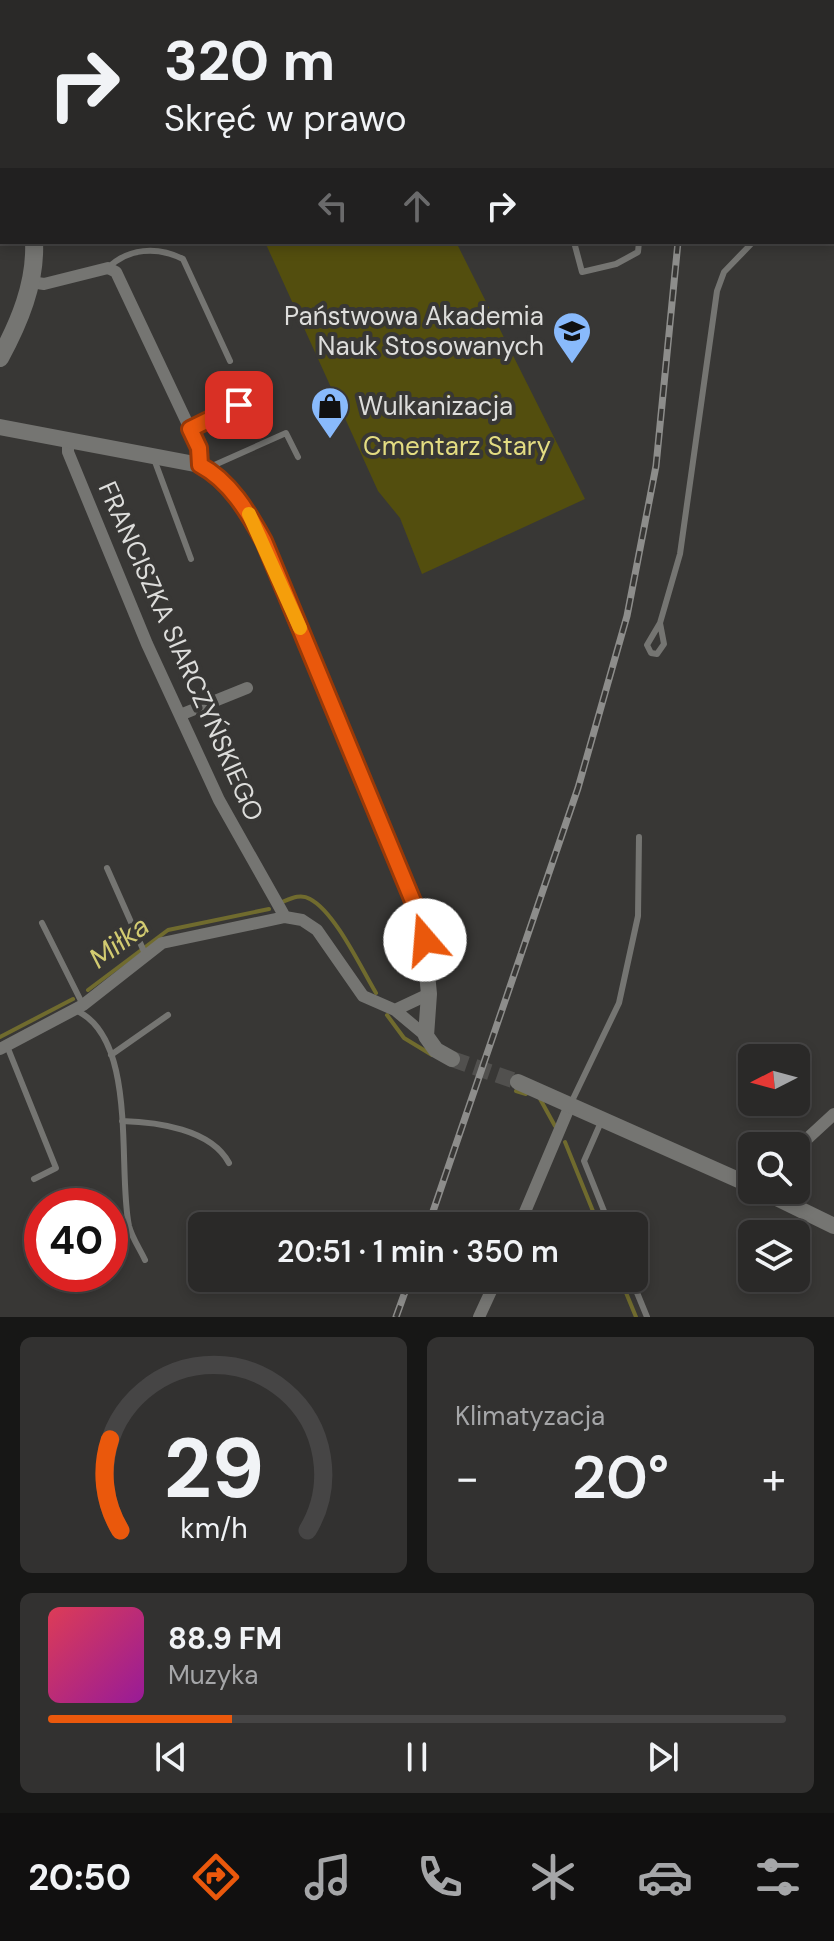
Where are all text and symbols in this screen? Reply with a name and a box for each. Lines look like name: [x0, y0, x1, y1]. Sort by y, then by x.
text: 320 m: [164, 24, 335, 97]
icon: right: [32, 32, 136, 136]
text: Skręć w prawo: [164, 95, 407, 142]
icon: left: [311, 184, 355, 228]
icon: ahead: [395, 184, 439, 228]
icon: right: [479, 184, 523, 228]
place label: Państwowa Akademia Nauk Stosowanych: [284, 299, 544, 363]
school or university icon: Państwowa Akademia Nauk Stosowanych: [551, 310, 593, 365]
pin: [205, 371, 273, 439]
icon: arrive: [217, 383, 261, 427]
shop icon: Wulkanizacja: [309, 385, 351, 440]
place label: Wulkanizacja: [358, 389, 513, 423]
park label: Cmentarz Stary: [363, 429, 551, 463]
street label: FRANCISZKA SIARCZYŃSKIEGO: [91, 476, 271, 826]
position arrow: [383, 898, 467, 982]
water label: Miłka: [81, 907, 157, 977]
north arrow: [738, 1044, 810, 1116]
map controls: [738, 1044, 810, 1292]
button: search: [738, 1132, 810, 1204]
speed limit sign: 40: [24, 1188, 128, 1292]
button: layers: [738, 1220, 810, 1292]
text: 20:51 · 1 min · 350 m: [277, 1232, 559, 1271]
text: Klimatyzacja: [455, 1399, 605, 1433]
text: 29: [163, 1414, 264, 1523]
text: 20°: [572, 1438, 669, 1517]
text: −: [455, 1449, 479, 1507]
text: +: [762, 1449, 786, 1507]
text: km/h: [180, 1510, 247, 1547]
text: 88.9 FM: [168, 1619, 282, 1658]
text: Muzyka: [168, 1658, 258, 1692]
icon: previous: [149, 1735, 193, 1779]
icon: pause: [395, 1735, 439, 1779]
icon: next: [641, 1735, 685, 1779]
icon: directions: [188, 1849, 244, 1905]
icon: music: [300, 1849, 356, 1905]
icon: phone: [412, 1849, 468, 1905]
icon: climate: [525, 1849, 581, 1905]
icon: car: [637, 1849, 693, 1905]
icon: filters: [750, 1849, 806, 1905]
text: 20:50: [28, 1854, 131, 1901]

